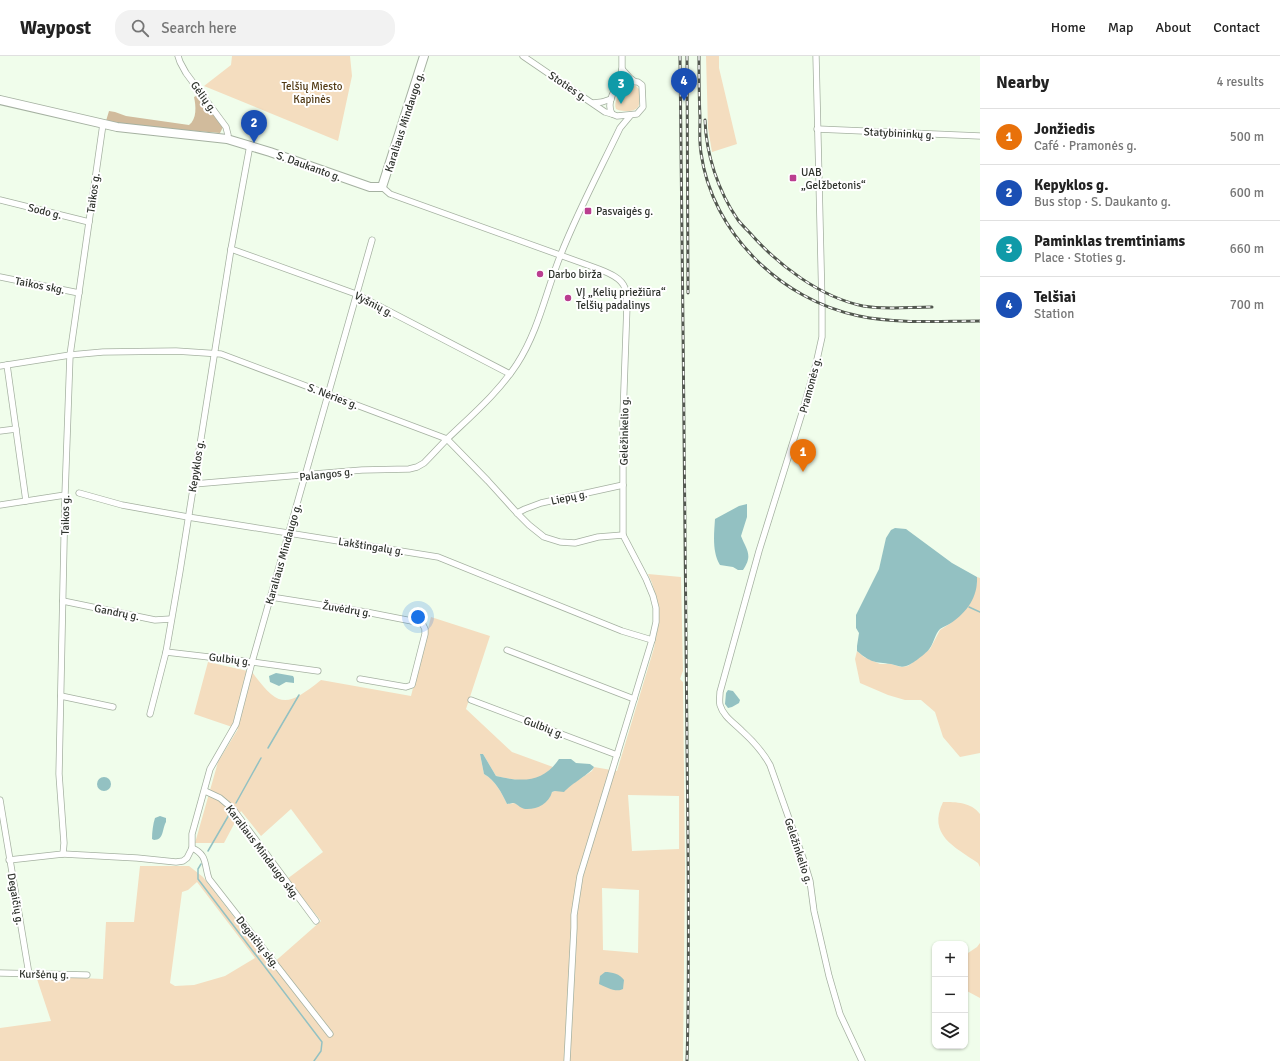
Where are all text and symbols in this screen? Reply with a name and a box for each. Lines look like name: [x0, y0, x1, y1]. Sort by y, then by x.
search box: [115, 10, 395, 46]
text: Waypost: [20, 16, 91, 40]
icon: search: [129, 17, 151, 39]
text: Search here: [161, 19, 237, 37]
text: Home: [1051, 19, 1086, 36]
text: Map: [1108, 19, 1133, 36]
text: About: [1155, 19, 1191, 36]
text: Contact: [1213, 19, 1260, 36]
pin: 4: [671, 68, 697, 101]
street label: Stoties g.: [546, 69, 590, 104]
street label: Karaliaus Mindaugo g.: [382, 70, 427, 174]
pin: 3: [608, 71, 634, 104]
text: Nearby: [996, 72, 1049, 93]
text: 4 results: [1216, 74, 1264, 90]
street label: Gėlių g.: [188, 79, 219, 116]
park label: Telšių Miesto Kapinės: [281, 80, 343, 106]
pin: 2: [241, 110, 267, 143]
text: Jonžiedis: [1034, 120, 1095, 138]
street label: Statybininkų g.: [863, 125, 935, 142]
text: 1: [1005, 129, 1013, 145]
text: 500 m: [1230, 129, 1264, 145]
text: Café · Pramonės g.: [1034, 138, 1137, 154]
street label: S. Daukanto g.: [275, 149, 343, 184]
place label: UAB „Gelžbetonis“: [801, 166, 866, 192]
street label: Taikos g.: [84, 172, 103, 214]
marker: UAB „Gelžbetonis“: [788, 173, 798, 183]
text: Kepyklos g.: [1034, 176, 1108, 194]
text: 2: [1005, 185, 1013, 201]
text: 600 m: [1230, 185, 1264, 201]
text: Bus stop · S. Daukanto g.: [1034, 194, 1171, 210]
street label: Sodo g.: [27, 201, 63, 222]
place label: Pasvaigės g.: [596, 205, 653, 218]
marker: Pasvaigės g.: [583, 206, 593, 216]
text: Paminklas tremtiniams: [1034, 232, 1185, 250]
text: 3: [1005, 241, 1013, 257]
text: 660 m: [1230, 241, 1264, 257]
text: Place · Stoties g.: [1034, 250, 1126, 266]
place label: Darbo birža: [548, 268, 602, 281]
marker: Darbo birža: [535, 269, 545, 279]
street label: Taikos skg.: [14, 274, 66, 297]
place label: VĮ „Kelių priežiūra“ Telšių padalinys: [576, 286, 666, 312]
text: Telšiai: [1034, 288, 1076, 306]
street label: Vyšnių g.: [352, 289, 396, 320]
marker: VĮ „Kelių priežiūra“ Telšių padalinys: [563, 293, 573, 303]
text: 4: [1005, 297, 1013, 313]
text: 700 m: [1230, 297, 1264, 313]
text: Station: [1034, 306, 1074, 322]
street label: Pramonės g.: [797, 356, 824, 415]
street label: S. Nėries g.: [306, 381, 360, 412]
street label: Geležinkelio g.: [617, 396, 632, 466]
street label: Kepyklos g.: [186, 439, 207, 493]
pin: 1: [790, 439, 816, 472]
street label: Palangos g.: [299, 465, 354, 484]
street label: Liepų g.: [550, 487, 589, 508]
street label: Taikos g.: [59, 495, 72, 535]
street label: Karaliaus Mindaugo g.: [263, 502, 304, 606]
street label: Lakštingalų g.: [337, 535, 405, 558]
street label: Žuvėdrų g.: [322, 598, 373, 620]
street label: Gandrų g.: [93, 602, 141, 623]
your location: [408, 607, 428, 627]
street label: Gulbių g.: [208, 650, 252, 669]
street label: Gulbių g.: [522, 714, 566, 741]
street label: Karaliaus Mindaugo skg.: [223, 803, 302, 902]
street label: Geležinkelio g.: [782, 816, 815, 886]
street label: Degaičių g.: [5, 872, 26, 926]
street label: Degaičių skg.: [233, 914, 282, 971]
map controls: [932, 941, 968, 1049]
button: +: [932, 941, 968, 977]
street label: Kuršėnų g.: [19, 968, 69, 981]
button: −: [932, 977, 968, 1013]
button: layers: [932, 1013, 968, 1049]

